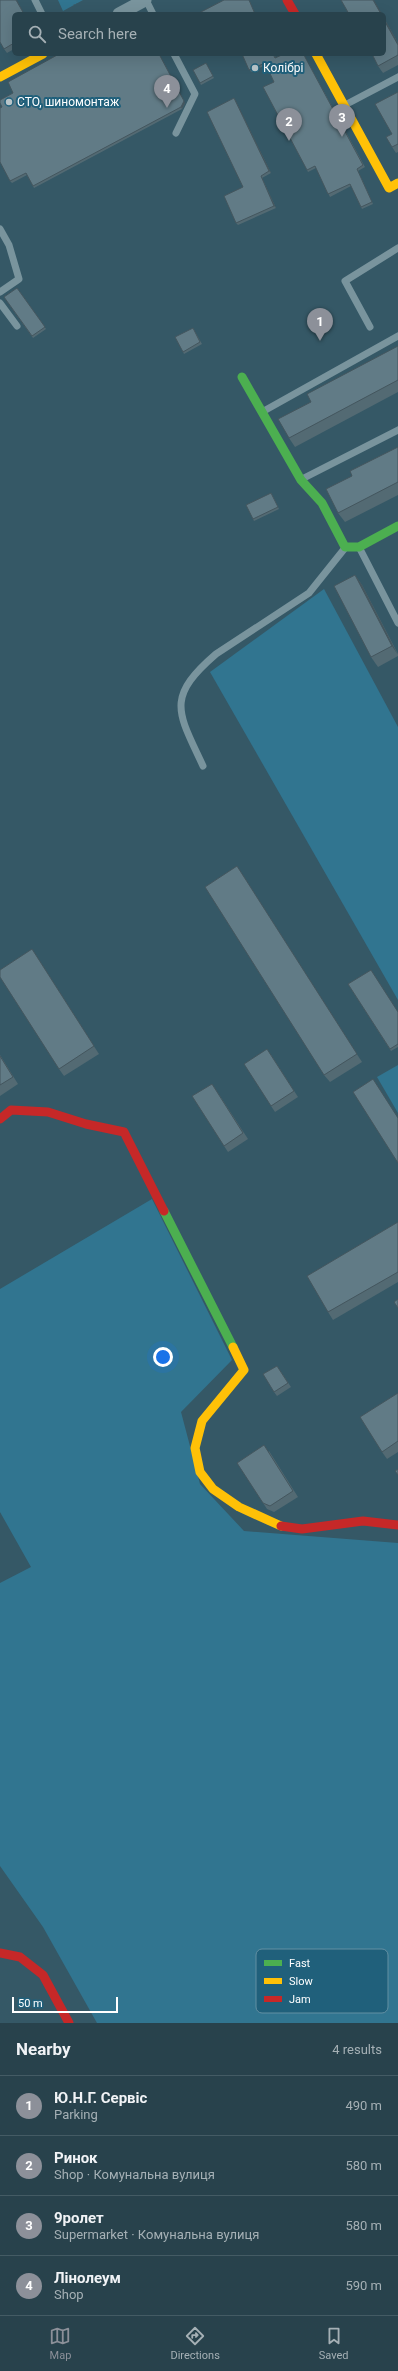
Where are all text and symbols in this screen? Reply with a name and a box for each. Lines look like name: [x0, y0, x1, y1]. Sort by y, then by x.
search box: [12, 12, 386, 56]
icon: search: [26, 23, 48, 45]
text: Search here: [58, 25, 137, 43]
place label: Колібрі: [263, 61, 303, 75]
marker: Колібрі: [250, 63, 260, 73]
pin: 4: [154, 75, 180, 108]
place label: СТО, шиномонтаж: [17, 95, 120, 109]
marker: СТО, шиномонтаж: [4, 97, 14, 107]
pin: 3: [329, 104, 355, 137]
pin: 2: [276, 108, 302, 141]
pin: 1: [307, 308, 333, 341]
your location: [153, 1347, 173, 1367]
legend: [256, 1949, 388, 2013]
text: Fast: [289, 1957, 311, 1970]
text: Slow: [289, 1975, 313, 1988]
text: Jam: [289, 1993, 311, 2006]
scale bar: [12, 1995, 118, 2014]
text: 50 m: [18, 1997, 43, 2010]
text: Nearby: [16, 2039, 71, 2059]
text: 4 results: [332, 2042, 382, 2057]
text: Ю.Н.Г. Сервіс: [54, 2089, 147, 2107]
text: 1: [25, 2098, 33, 2113]
text: 490 m: [345, 2098, 382, 2113]
text: Parking: [54, 2107, 98, 2122]
text: Ринок: [54, 2149, 98, 2167]
text: 2: [25, 2158, 33, 2173]
text: 580 m: [345, 2158, 382, 2173]
text: Shop · Комунальна вулиця: [54, 2167, 215, 2182]
text: 9ролет: [54, 2209, 104, 2227]
text: 3: [25, 2218, 33, 2233]
text: 580 m: [345, 2218, 382, 2233]
text: Supermarket · Комунальна вулиця: [54, 2227, 259, 2242]
text: Лінолеум: [54, 2269, 121, 2287]
text: 4: [25, 2278, 33, 2293]
text: 590 m: [345, 2278, 382, 2293]
text: Shop: [54, 2287, 84, 2302]
tab: Map: [49, 2325, 71, 2362]
tab: Directions: [170, 2325, 220, 2362]
tab: Saved: [319, 2325, 349, 2362]

